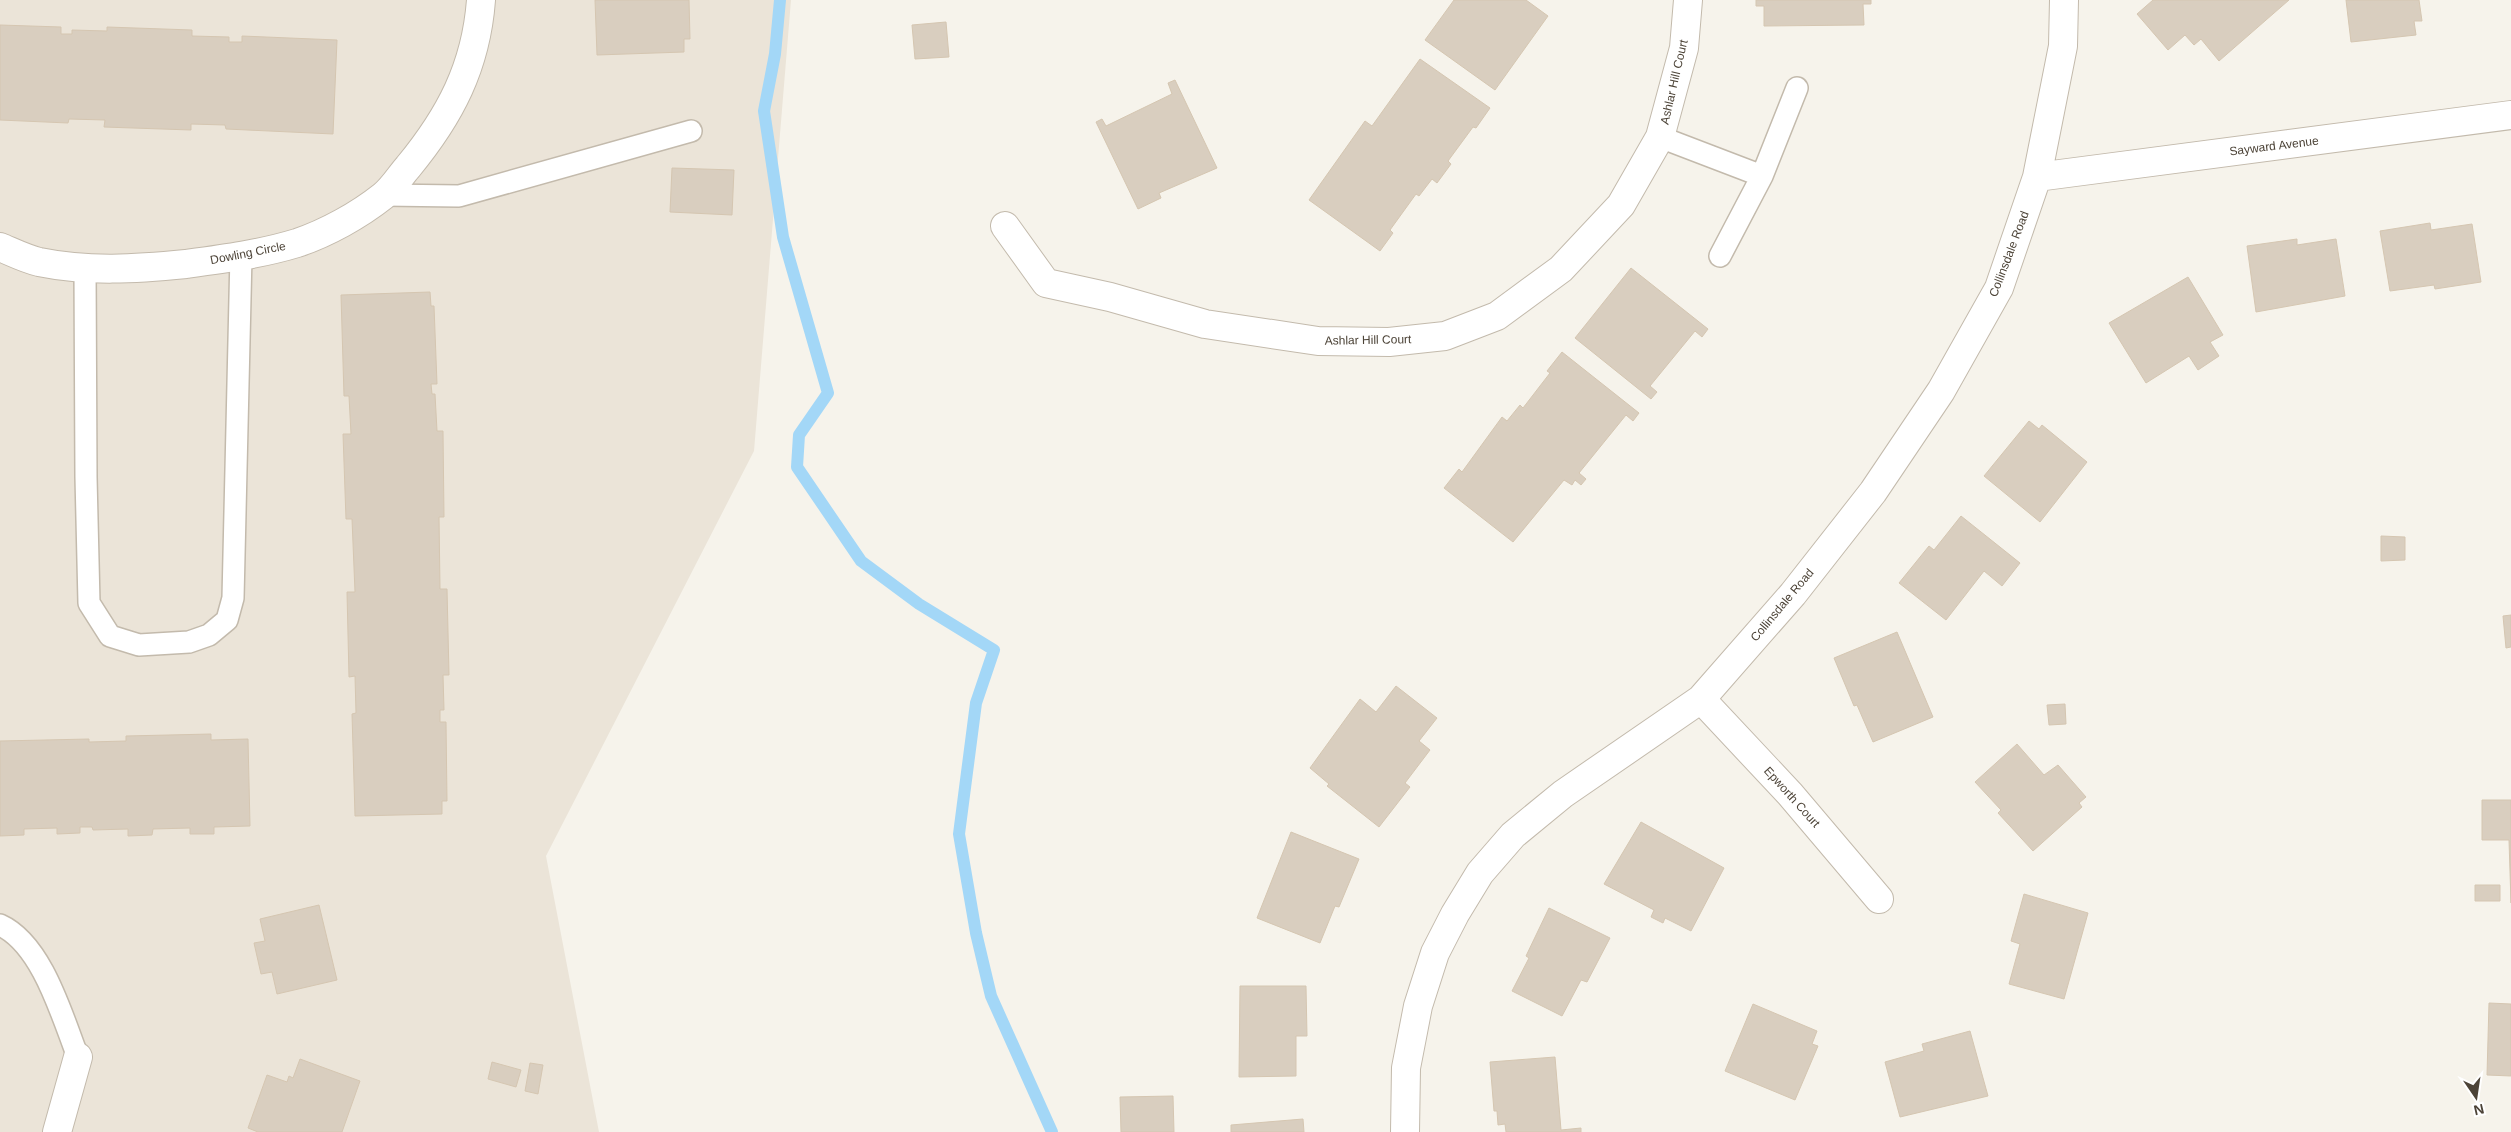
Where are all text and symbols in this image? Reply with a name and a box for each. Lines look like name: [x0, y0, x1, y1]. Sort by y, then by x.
street label: Ashlar Hill Court: [1657, 38, 1691, 126]
street label: Sayward Avenue: [2229, 134, 2320, 158]
street label: Collinsdale Road: [1986, 209, 2032, 299]
street label: Dowling Circle: [209, 239, 287, 267]
street label: Ashlar Hill Court: [1325, 332, 1412, 348]
street label: Collinsdale Road: [1747, 566, 1817, 644]
street label: Epworth Court: [1761, 764, 1823, 831]
north arrow: [2451, 1072, 2501, 1122]
text: N: [2472, 1101, 2486, 1119]

